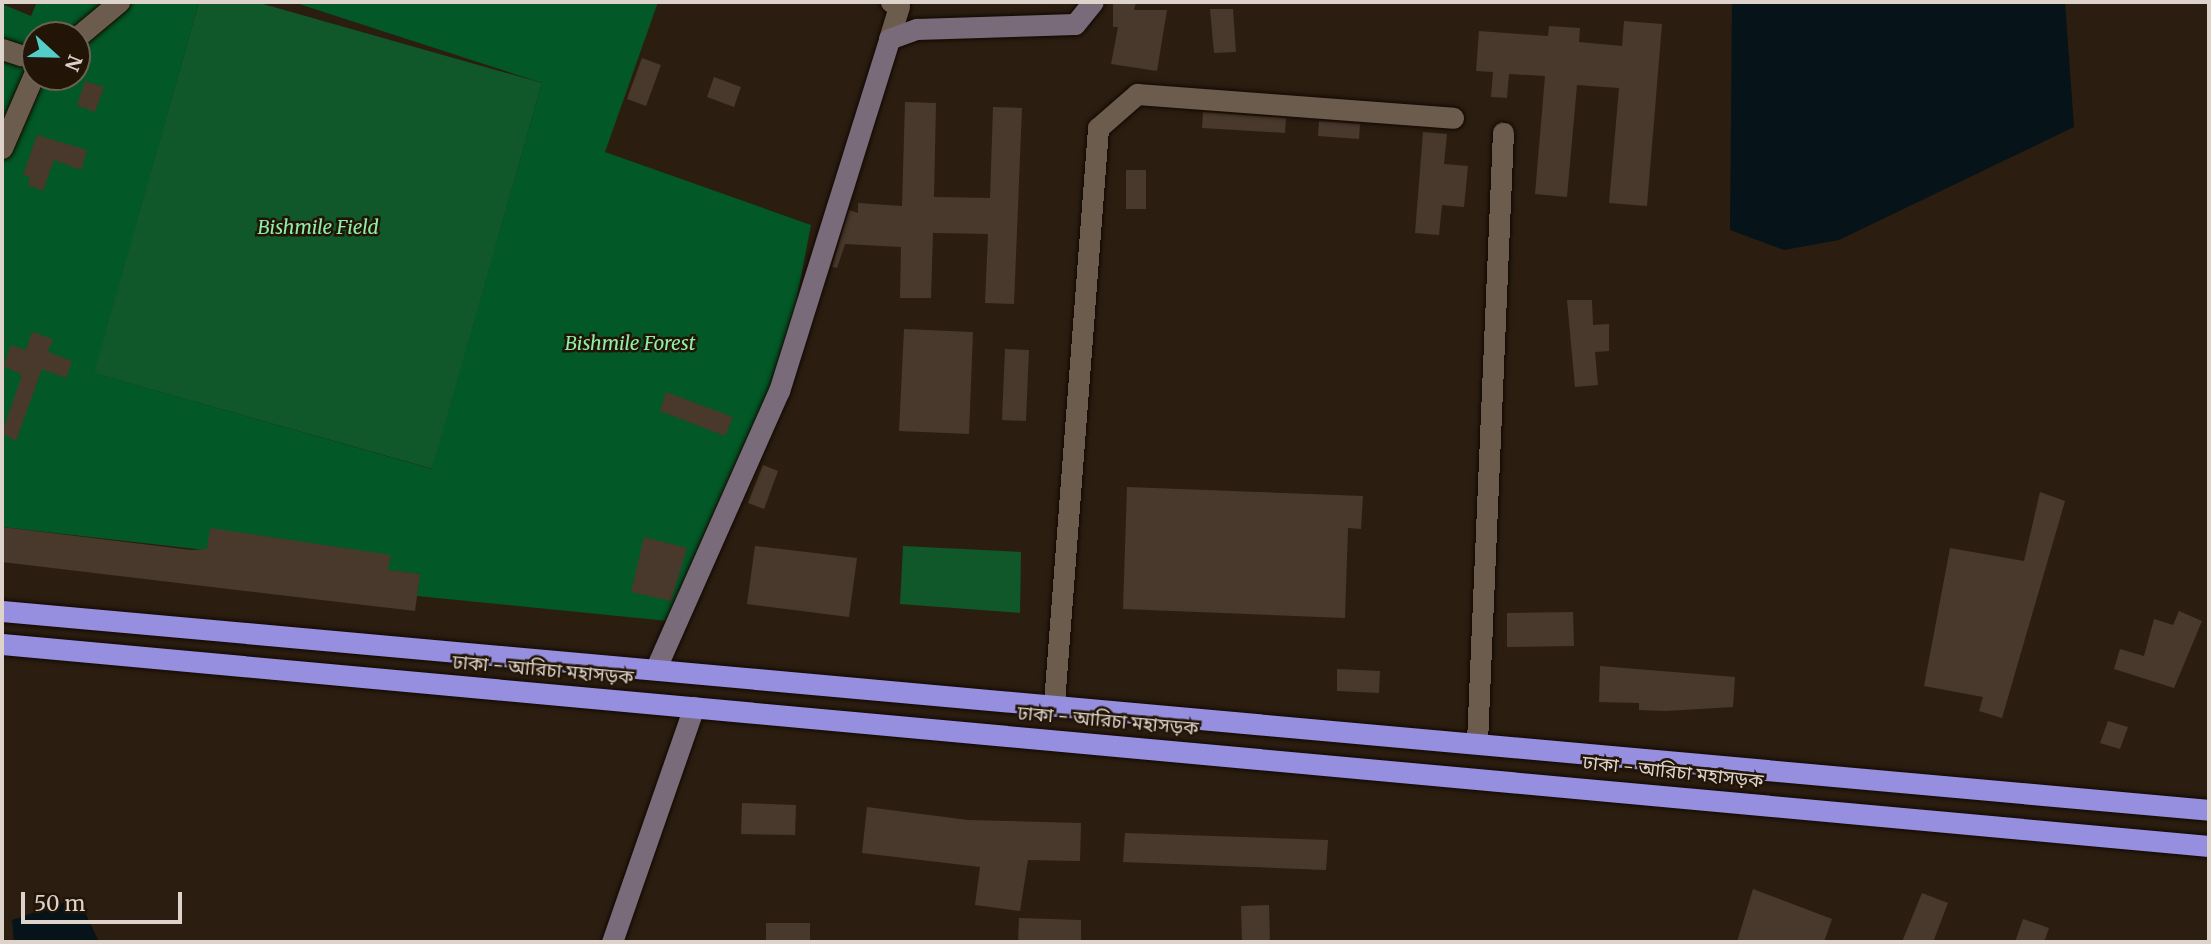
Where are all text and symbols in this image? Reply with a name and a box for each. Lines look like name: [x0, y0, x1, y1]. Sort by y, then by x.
north arrow: [21, 21, 91, 91]
text: N: [60, 52, 88, 75]
park label: Bishmile Field: [257, 217, 379, 239]
park label: Bishmile Forest: [565, 333, 695, 355]
street label: ঢাকা - আরিচা মহাসড়ক: [452, 651, 634, 689]
street label: ঢাকা - আরিচা মহাসড়ক: [1017, 702, 1199, 740]
street label: ঢাকা - আরিচা মহাসড়ক: [1582, 751, 1764, 793]
scale bar: [24, 878, 186, 922]
text: 50 m: [34, 890, 85, 917]

